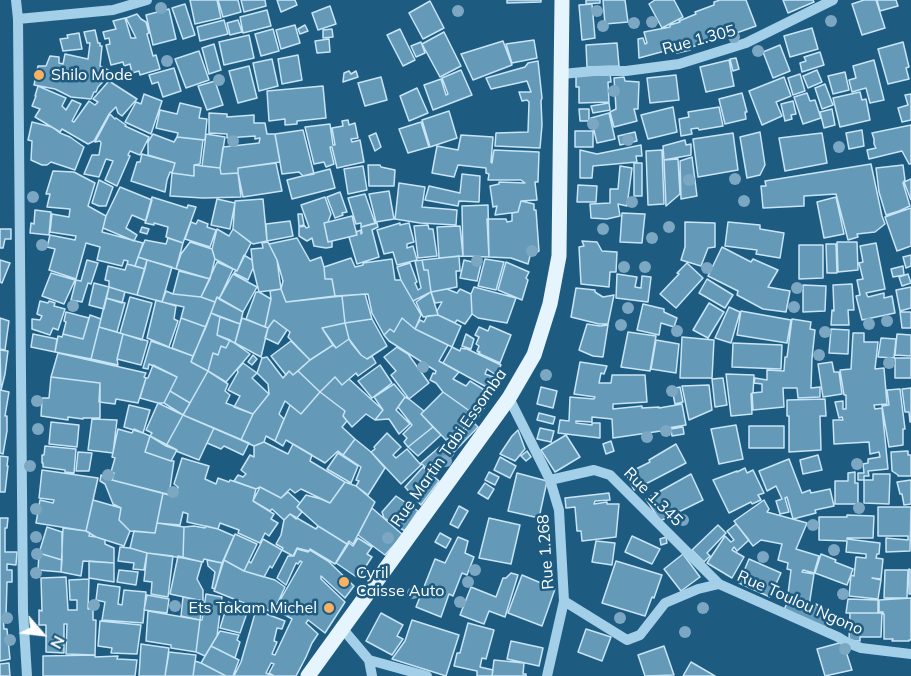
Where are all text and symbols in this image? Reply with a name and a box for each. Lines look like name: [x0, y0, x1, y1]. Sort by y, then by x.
street label: Rue 1.305: [660, 21, 738, 59]
place label: Shilo Mode: [51, 65, 132, 85]
marker: Shilo Mode: [32, 68, 46, 82]
street label: Rue Martin Tabi Essomba: [387, 365, 511, 531]
street label: Rue 1.345: [620, 464, 686, 530]
street label: Rue 1.268: [534, 514, 558, 590]
place label: Cyril Caisse Auto: [356, 563, 444, 601]
street label: Rue Toulou Ngono: [734, 567, 866, 639]
marker: Cyril Caisse Auto: [337, 575, 351, 589]
place label: Ets Takam Michel: [189, 598, 317, 618]
marker: Ets Takam Michel: [322, 601, 336, 615]
north arrow: [12, 604, 72, 664]
text: N: [46, 632, 70, 652]

